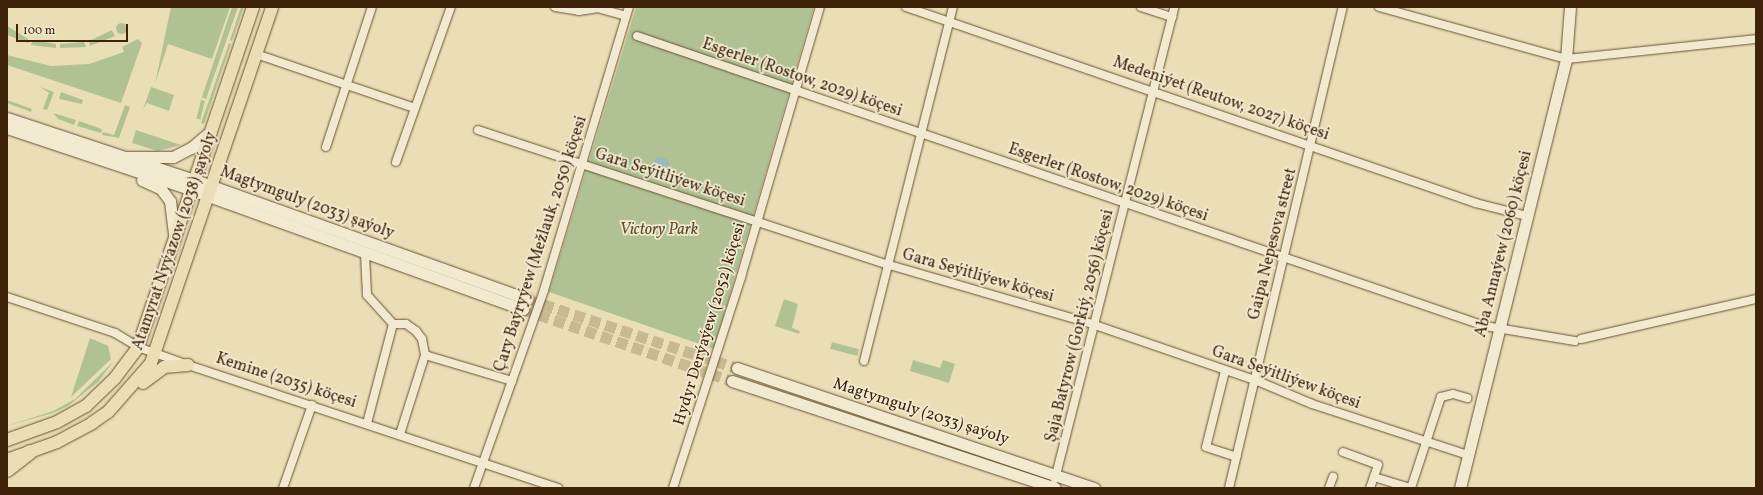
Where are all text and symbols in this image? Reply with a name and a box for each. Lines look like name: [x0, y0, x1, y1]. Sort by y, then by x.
scale bar: [18, 16, 130, 42]
text: 100 m: [23, 23, 55, 39]
street label: Esgerler (Rostow, 2029) köçesi: [700, 35, 904, 121]
street label: Medeniýet (Reutow, 2027) köçesi: [1110, 53, 1332, 145]
street label: Çary Baýryýew (Mežlauk, 2050) köçesi: [490, 113, 592, 375]
street label: Atamyrat Nyýazow (2038) şaýoly: [128, 129, 222, 353]
street label: Esgerler (Rostow, 2029) köçesi: [1006, 140, 1210, 226]
street label: Gara Seýitliýew köçesi: [592, 145, 748, 211]
street label: Aba Annaýew (2060) köçesi: [1471, 148, 1537, 340]
street label: Magtymguly (2033) şaýoly: [217, 162, 397, 244]
street label: Gaipa Nepesova street: [1245, 166, 1301, 322]
street label: Şaja Batyrow (Gorkiý, 2056) köçesi: [1042, 207, 1118, 445]
park label: Victory Park: [620, 220, 698, 240]
street label: Hydyr Derýaýew (2052) köçesi: [670, 220, 750, 428]
street label: Gara Seýitliýew köçesi: [900, 245, 1056, 307]
street label: Gara Seýitliýew köçesi: [1209, 342, 1363, 414]
street label: Kemine (2035) köçesi: [213, 349, 359, 413]
street label: Magtymguly (2033) şaýoly: [830, 374, 1012, 450]

